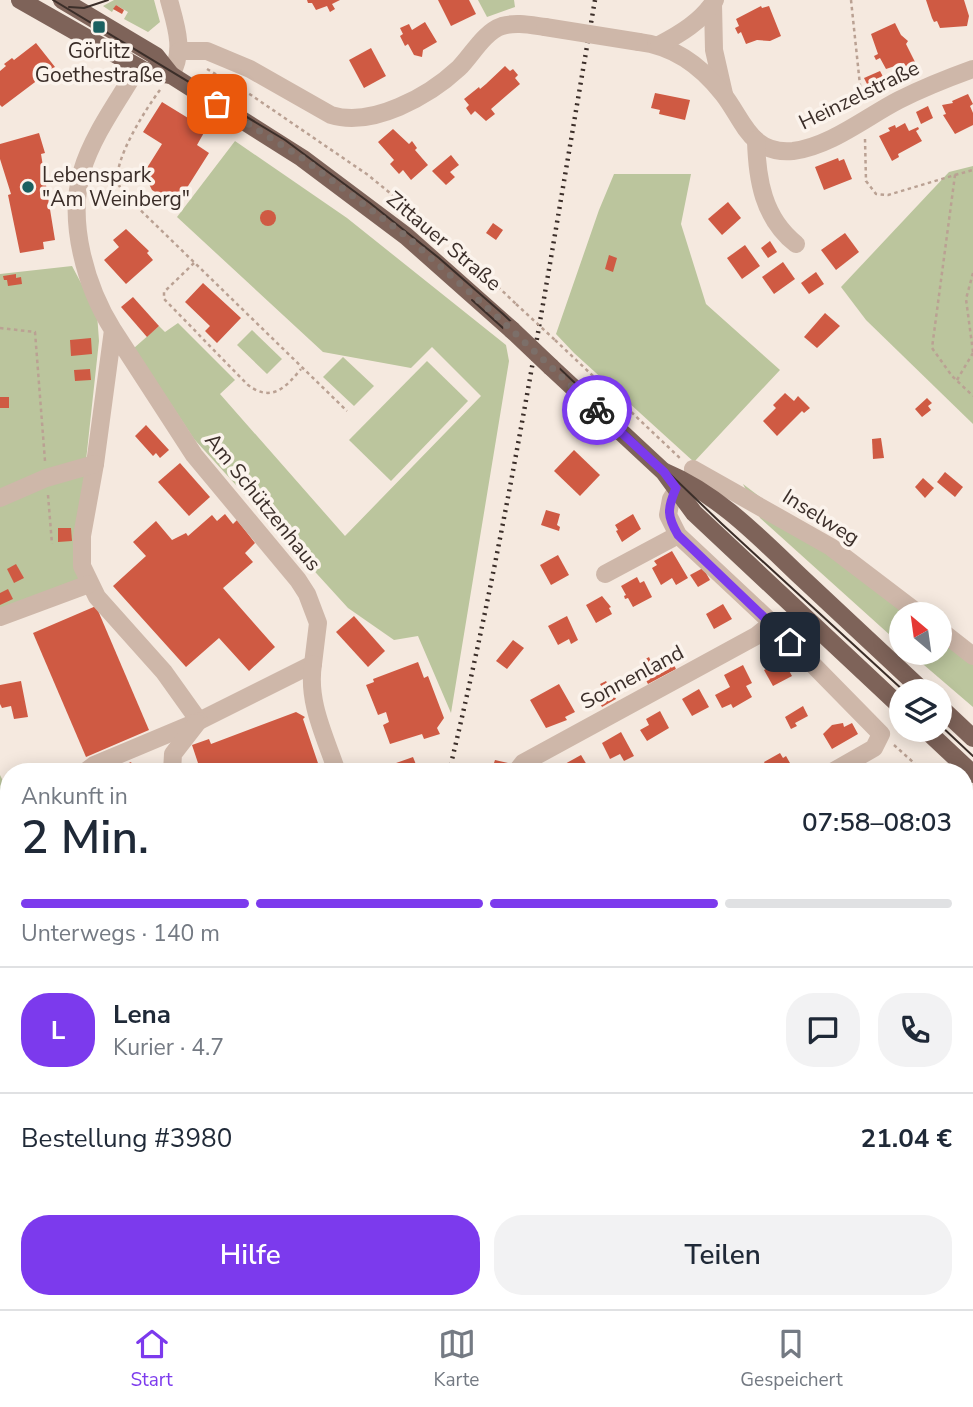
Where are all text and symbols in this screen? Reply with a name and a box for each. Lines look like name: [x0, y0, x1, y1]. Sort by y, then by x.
marker: Görlitz Goethestraße: [91, 19, 107, 35]
place label: Görlitz Goethestraße: [35, 37, 163, 89]
street label: Heinzelstraße: [794, 54, 924, 136]
pin: [187, 74, 247, 134]
icon: bag: [198, 85, 236, 123]
place label: Lebenspark "Am Weinberg": [42, 161, 190, 213]
marker: Lebenspark "Am Weinberg": [20, 179, 36, 195]
street label: Zittauer Straße: [381, 185, 507, 297]
courier: [562, 375, 632, 445]
icon: bike: [578, 391, 616, 429]
street label: Am Schützenhaus: [199, 427, 327, 577]
street label: Inselweg: [777, 482, 865, 552]
north arrow: [889, 602, 952, 665]
map controls: [889, 602, 952, 742]
pin: [760, 612, 820, 672]
icon: home: [771, 623, 809, 661]
street label: Sonnenland: [576, 638, 688, 716]
button: layers: [889, 679, 952, 742]
text: Ankunft in: [21, 781, 128, 812]
text: 07:58–08:03: [802, 805, 952, 840]
text: 2 Min.: [21, 806, 149, 869]
text: Unterwegs · 140 m: [21, 918, 220, 949]
button: chat: [786, 993, 860, 1067]
button: phone: [878, 993, 952, 1067]
text: Lena: [113, 997, 171, 1032]
text: L: [51, 1013, 65, 1048]
text: Kurier · 4.7: [113, 1032, 224, 1063]
text: Bestellung #3980: [21, 1121, 232, 1156]
text: 21.04 €: [861, 1121, 952, 1156]
button: Hilfe: [21, 1215, 480, 1295]
button: Teilen: [494, 1215, 952, 1295]
tab: Start: [130, 1325, 173, 1393]
tab: Karte: [434, 1325, 479, 1393]
tab: Gespeichert: [740, 1325, 843, 1393]

